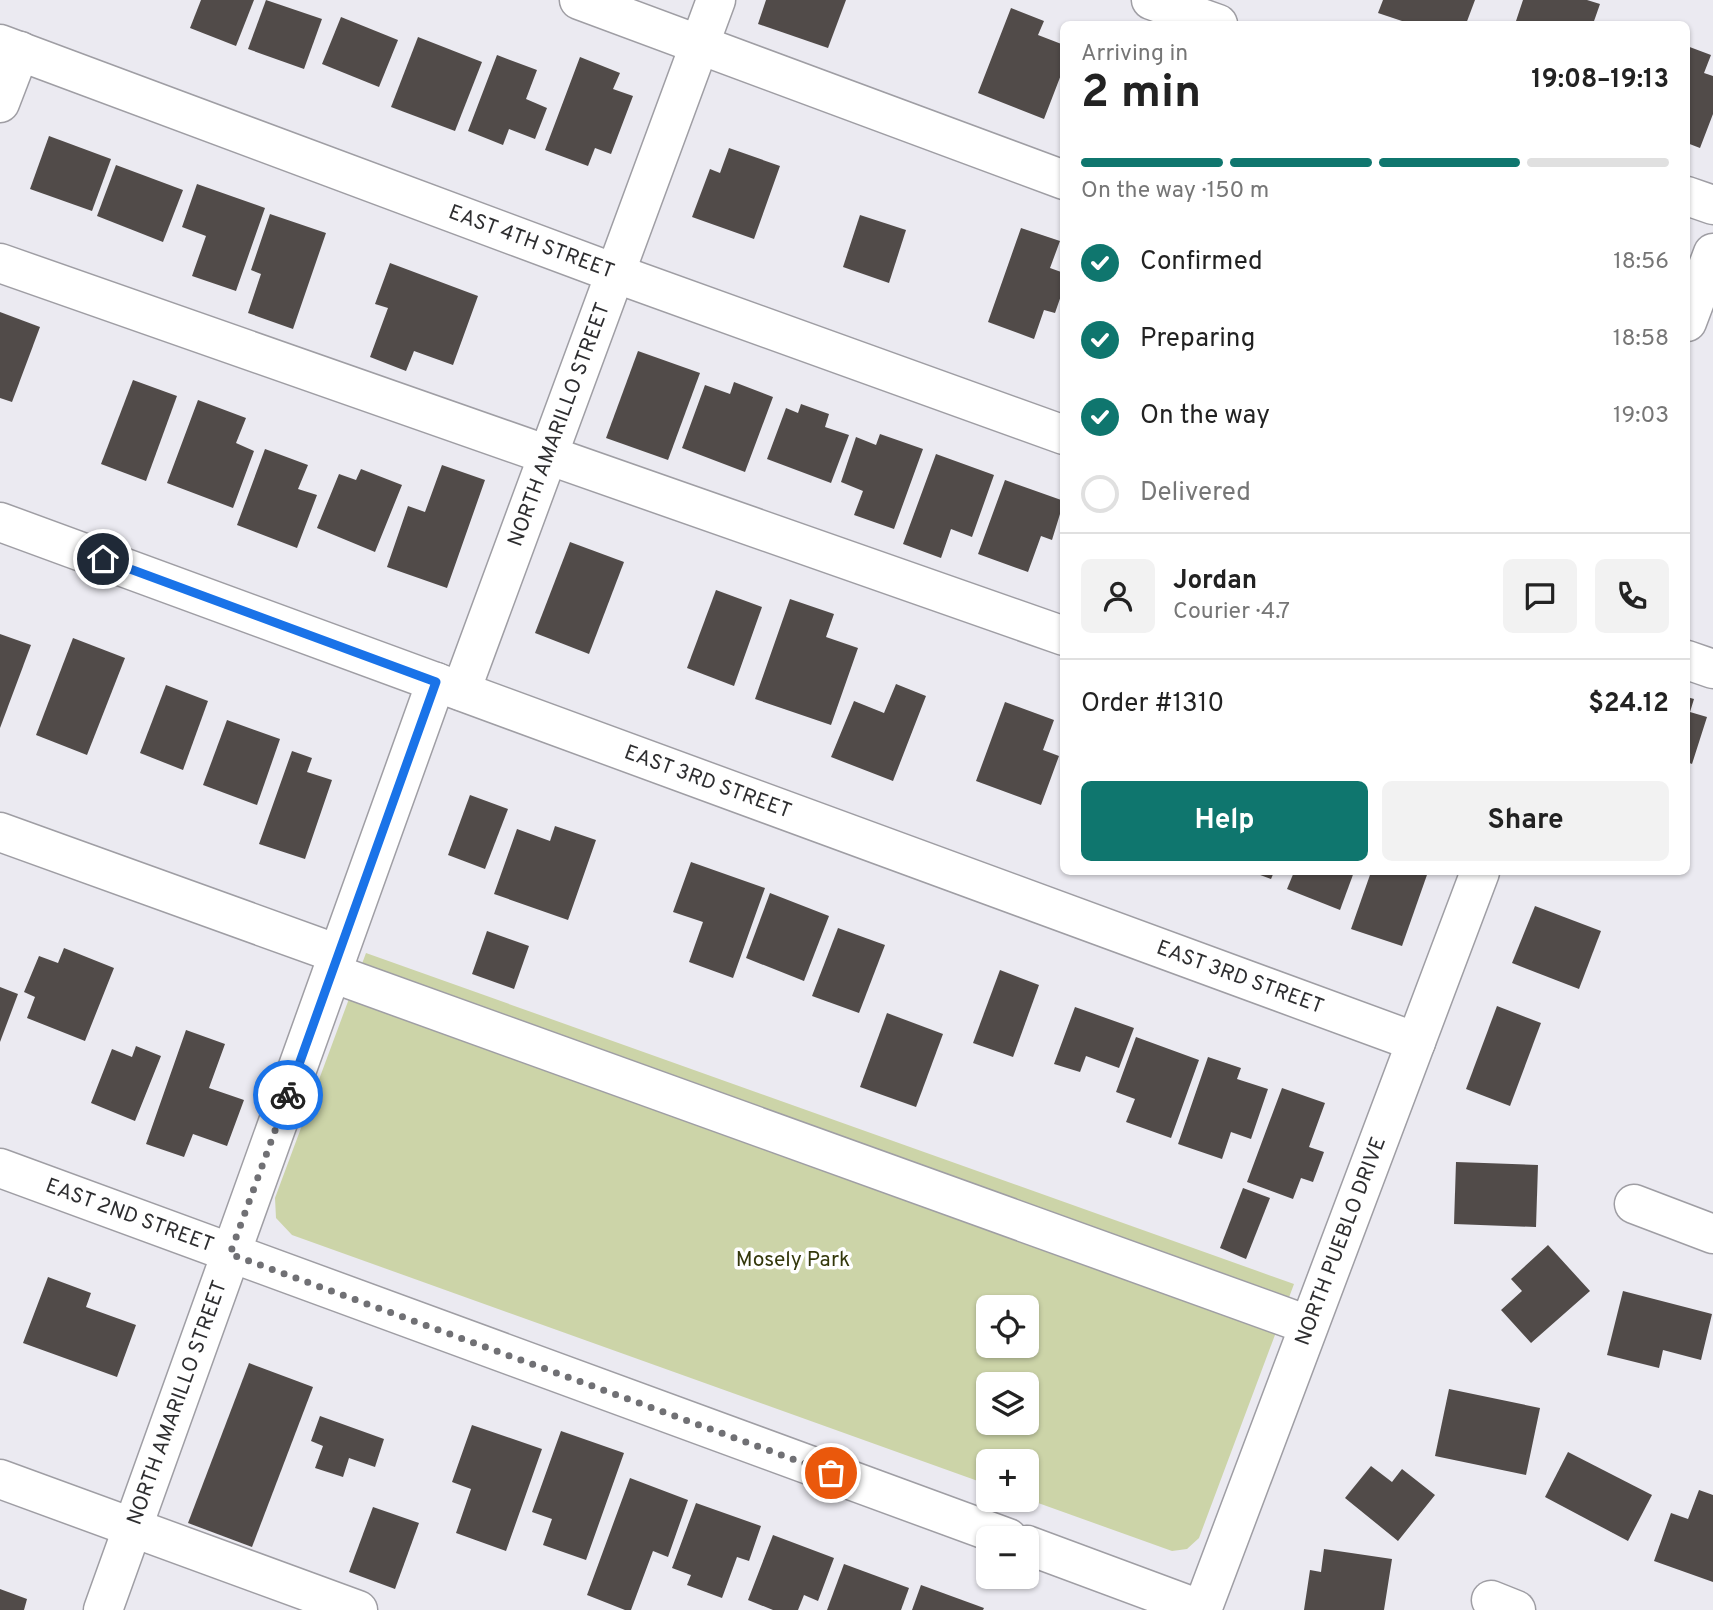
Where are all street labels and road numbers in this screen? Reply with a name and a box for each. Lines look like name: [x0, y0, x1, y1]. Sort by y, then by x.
street label: EAST 4TH STREET: [445, 199, 618, 285]
street label: NORTH AMARILLO STREET: [502, 299, 617, 550]
street label: EAST 3RD STREET: [620, 739, 795, 825]
street label: EAST 3RD STREET: [1153, 934, 1328, 1020]
street label: NORTH PUEBLO DRIVE: [1289, 1133, 1392, 1350]
street label: EAST 2ND STREET: [42, 1172, 218, 1259]
street label: NORTH AMARILLO STREET: [121, 1277, 234, 1529]

